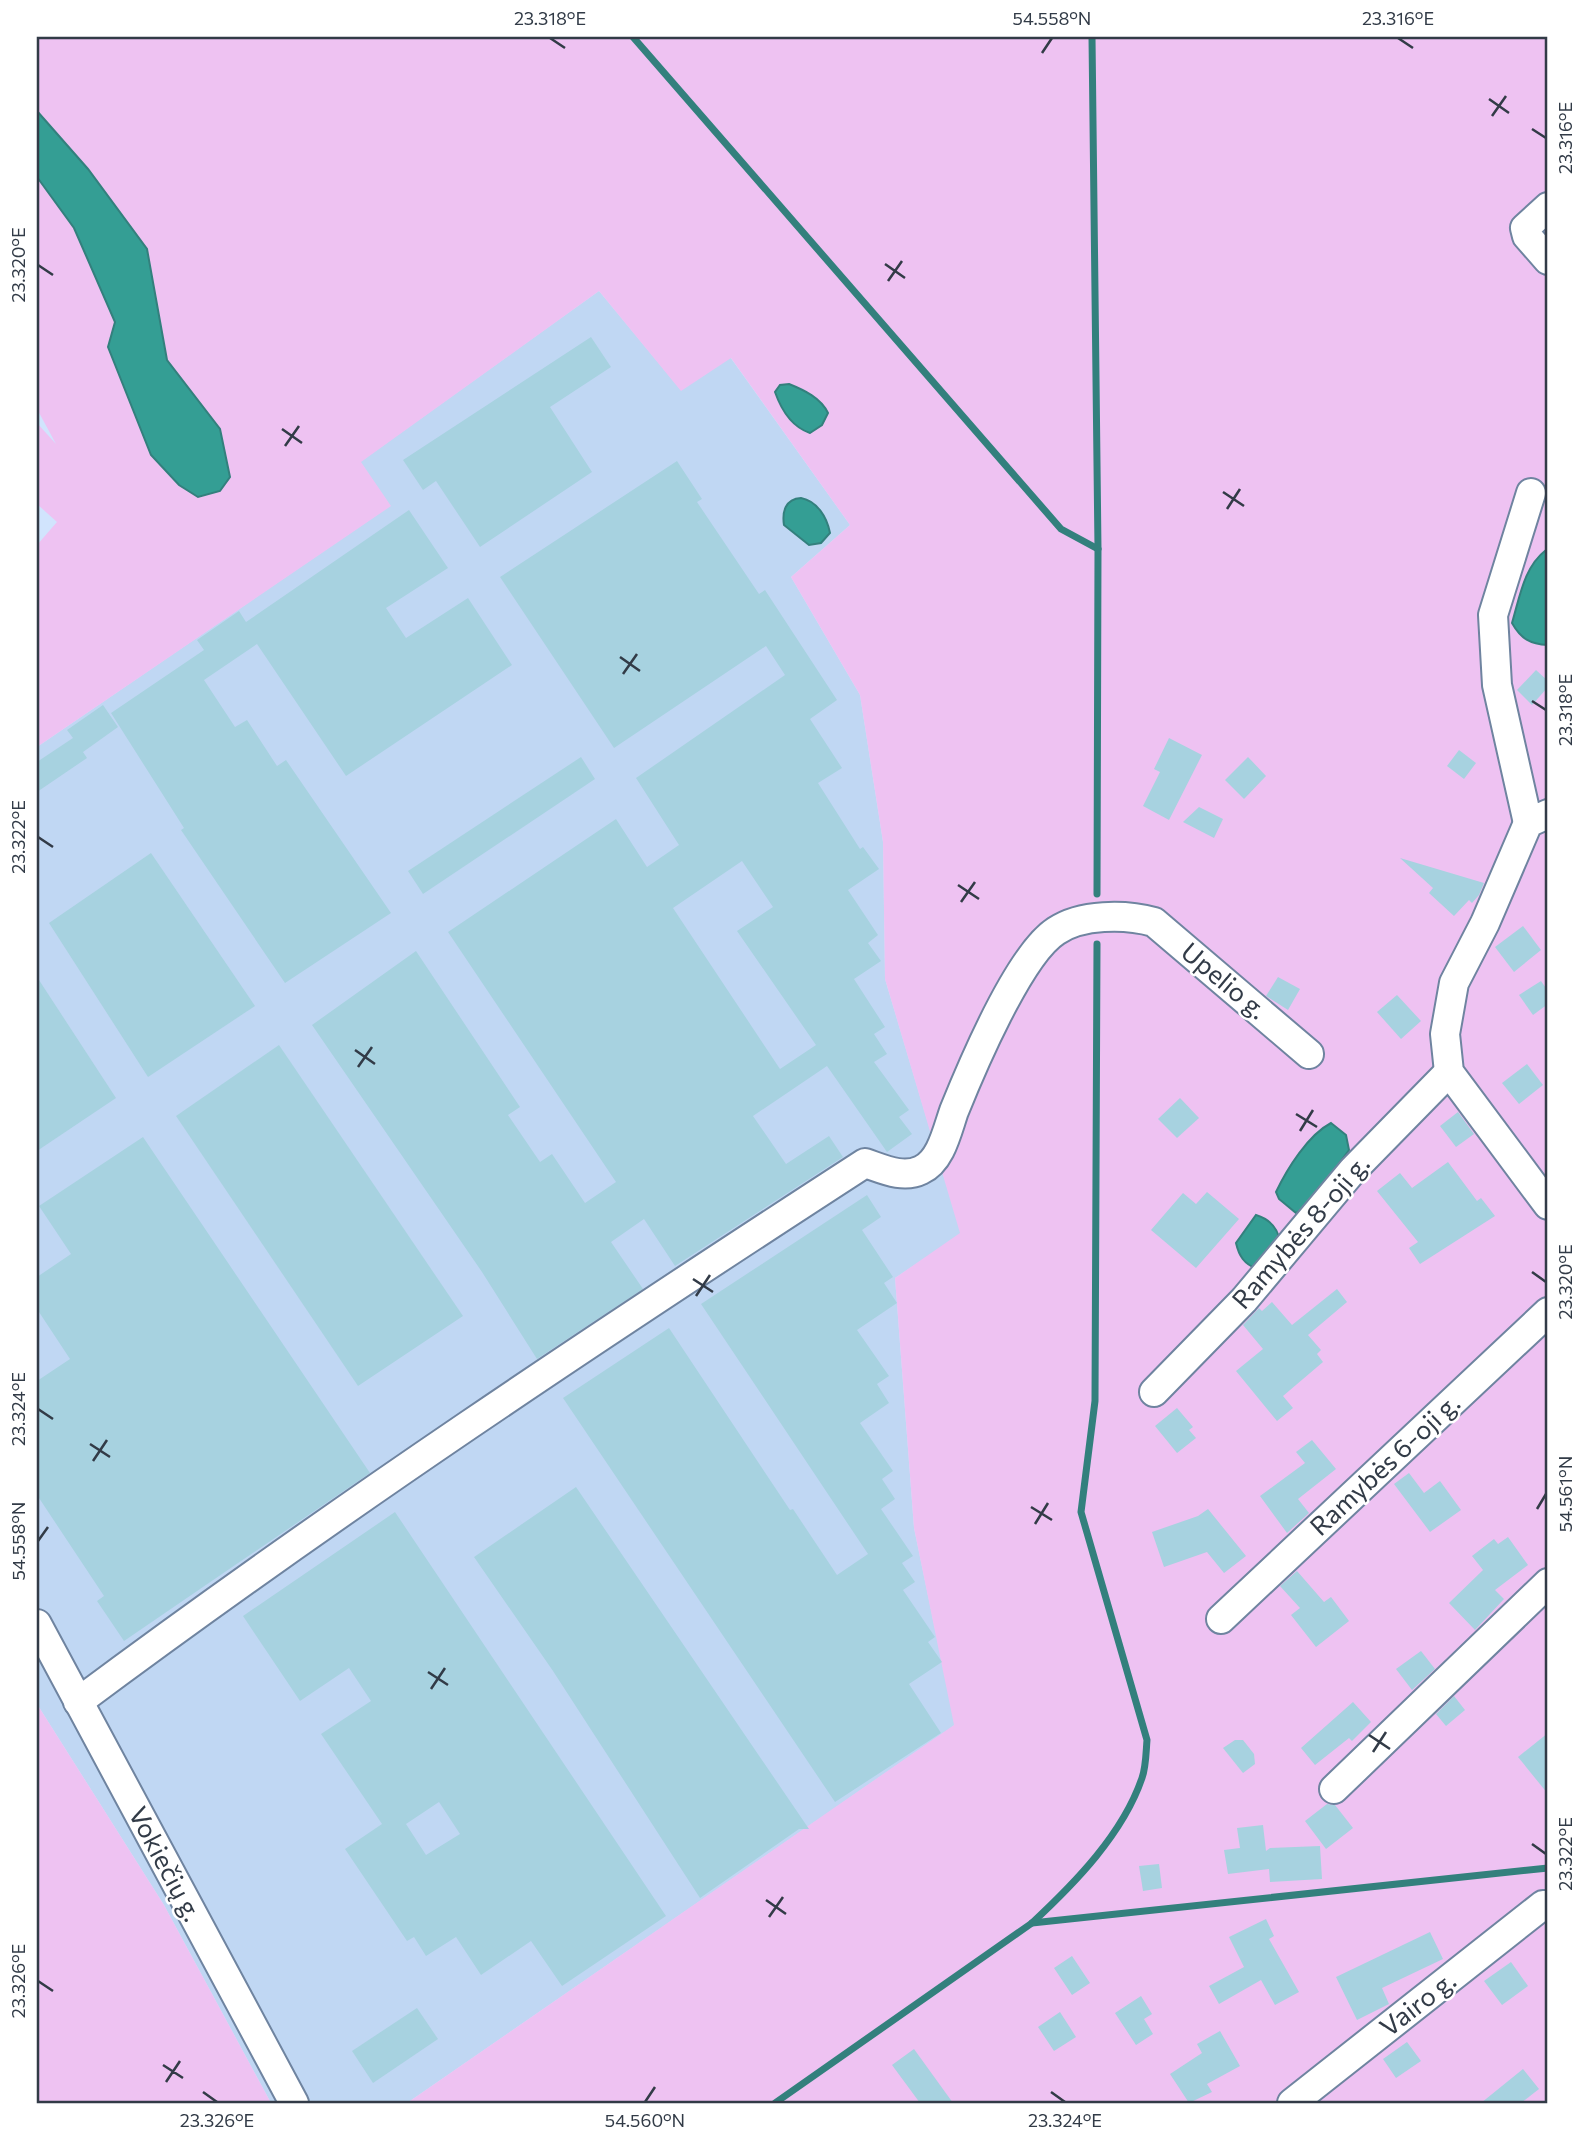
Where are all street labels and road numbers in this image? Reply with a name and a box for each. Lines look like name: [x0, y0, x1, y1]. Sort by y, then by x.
street label: Upelio g.: [1176, 935, 1274, 1025]
street label: Ramybės 8-oji g.: [1225, 1148, 1375, 1314]
street label: Ramybės 6-oji g.: [1303, 1387, 1465, 1541]
street label: Vokiečių g.: [123, 1801, 209, 1926]
street label: Vairo g.: [1373, 1964, 1461, 2042]

